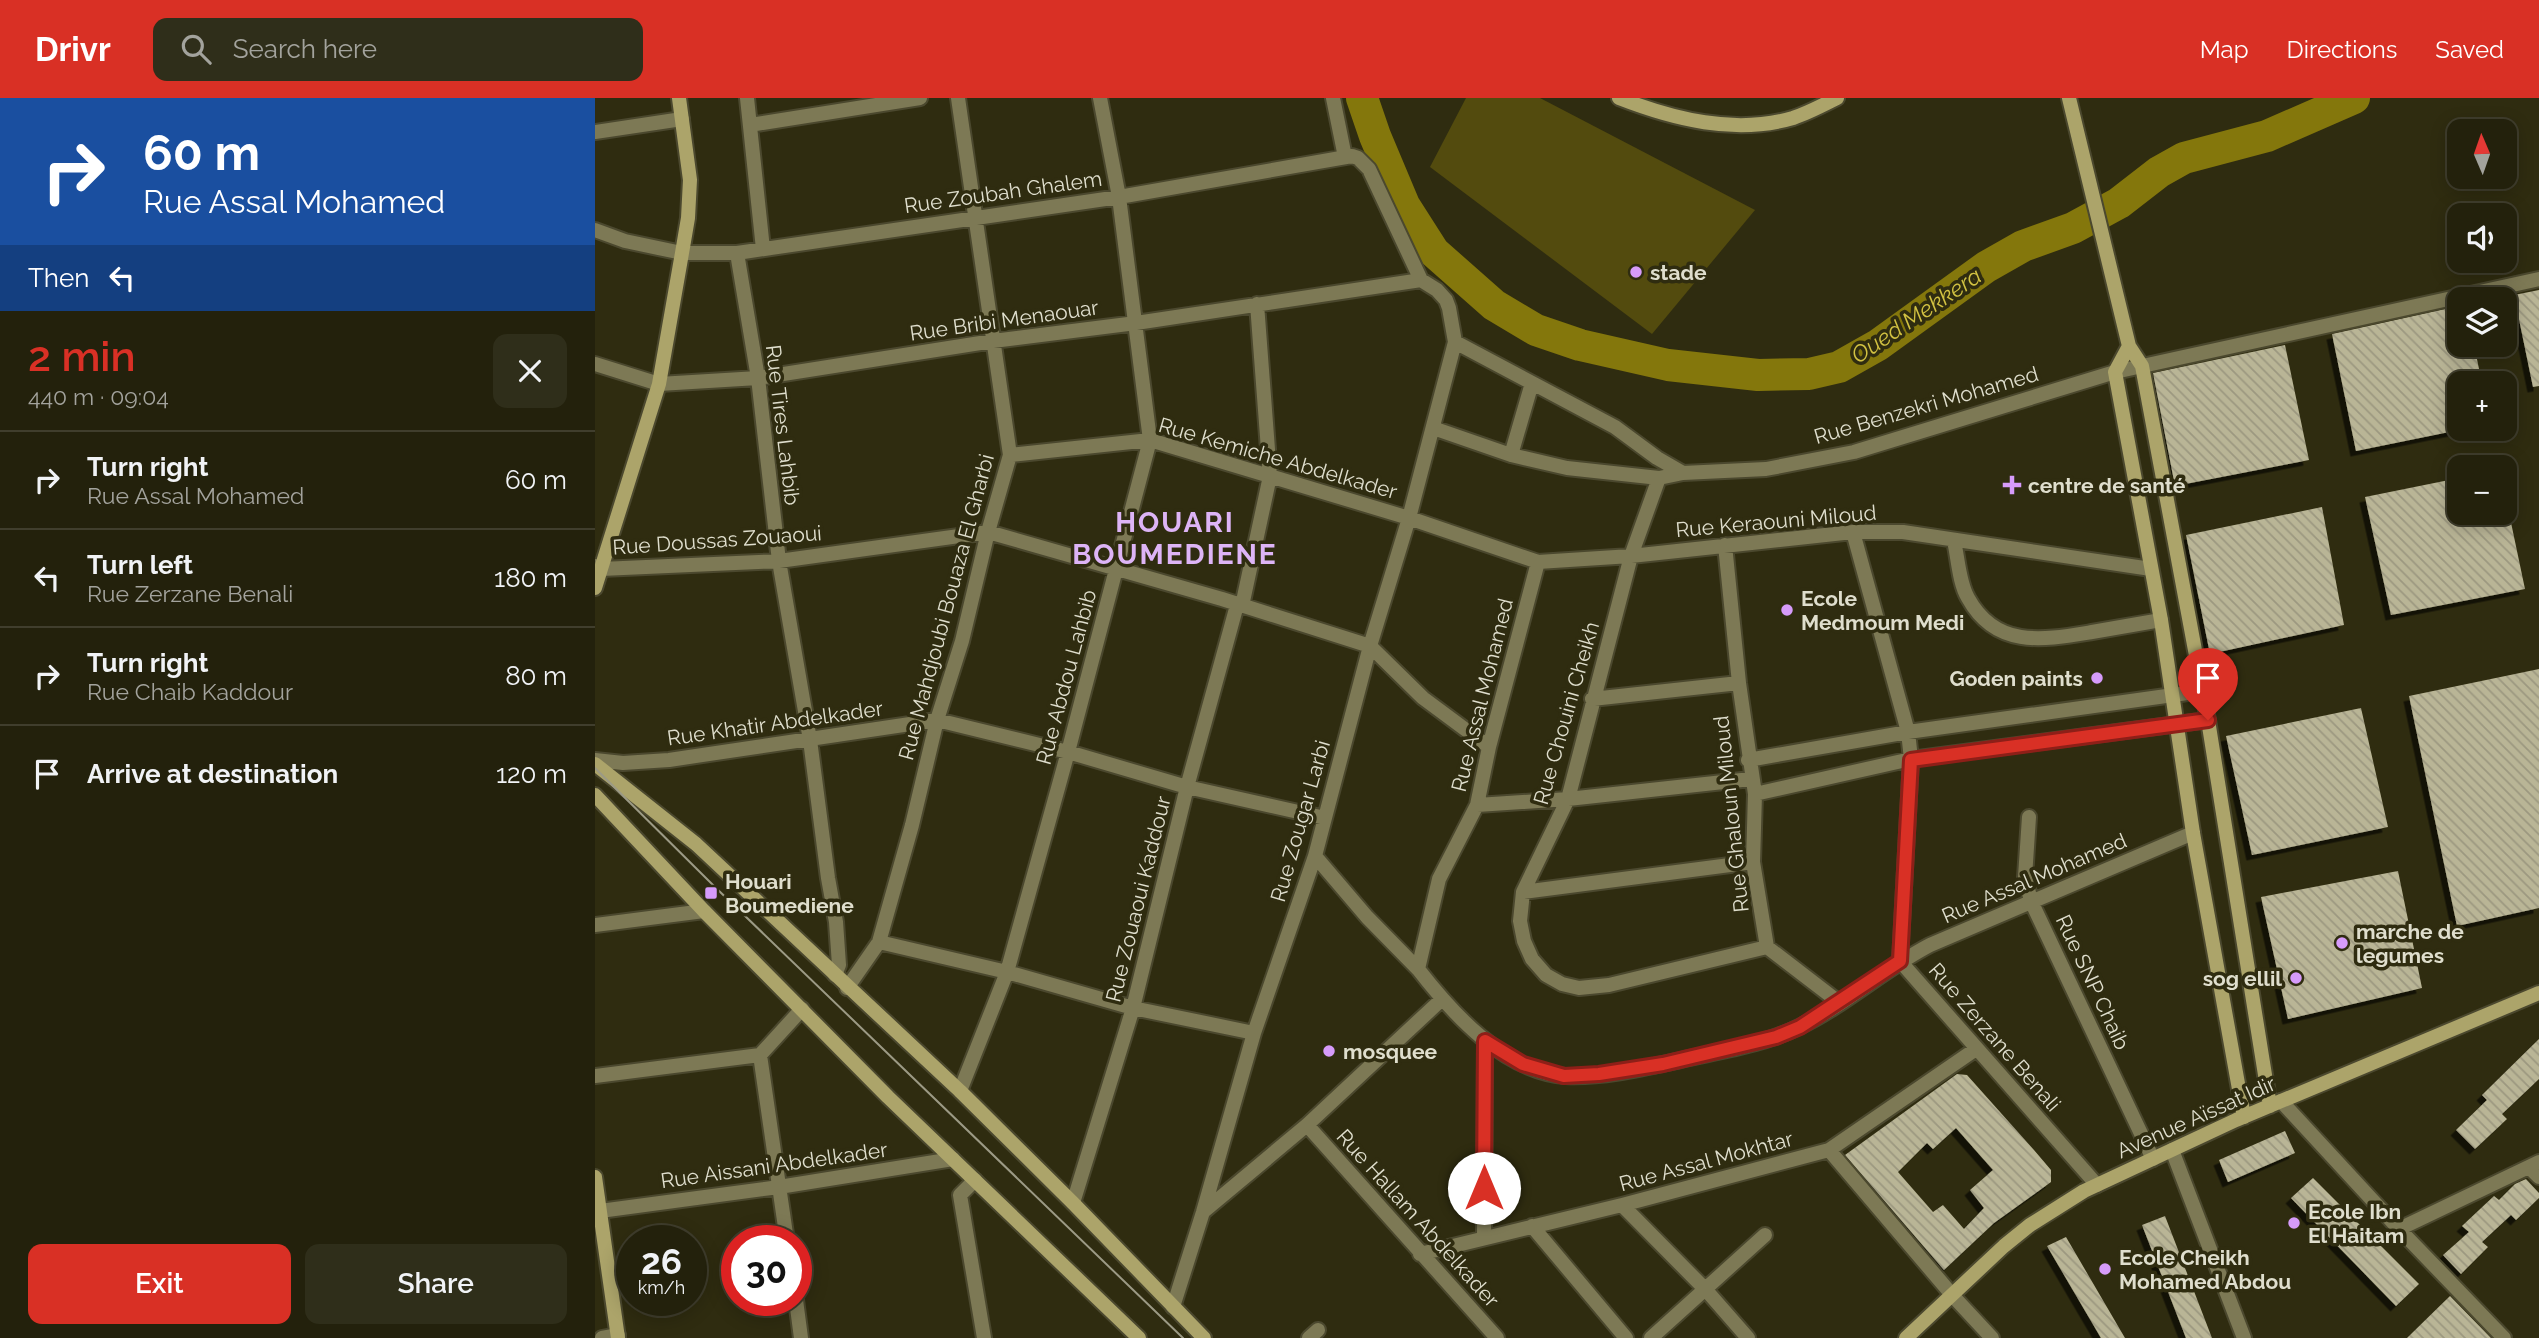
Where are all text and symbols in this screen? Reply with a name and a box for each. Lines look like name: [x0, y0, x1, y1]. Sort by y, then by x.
search box: [153, 18, 643, 81]
text: Drivr: [35, 30, 111, 69]
icon: search: [177, 30, 215, 68]
text: Search here: [233, 34, 377, 64]
text: Map: [2200, 35, 2249, 64]
text: Directions: [2287, 35, 2397, 64]
text: Saved: [2435, 35, 2504, 64]
north arrow: [2447, 119, 2517, 189]
map controls: [2447, 119, 2517, 525]
text: 60 m: [143, 124, 260, 181]
icon: right: [28, 126, 119, 217]
street label: Rue Zoubah Ghalem: [902, 166, 1104, 218]
text: Rue Assal Mohamed: [143, 183, 445, 220]
button: sound: [2447, 203, 2517, 273]
icon: left: [103, 259, 141, 297]
place label: stade: [1650, 260, 1707, 285]
water label: Oued Mekkera: [1846, 261, 1986, 368]
text: Then: [28, 263, 89, 293]
marker: stade: [1628, 264, 1644, 280]
button: layers: [2447, 287, 2517, 357]
street label: Rue Bribi Menaouar: [908, 294, 1101, 346]
text: 2 min: [28, 332, 136, 381]
button: close: [493, 334, 567, 408]
street label: Rue Tires Lahbib: [761, 343, 805, 507]
street label: Rue Benzekri Mohamed: [1811, 361, 2041, 449]
button: +: [2447, 371, 2517, 441]
text: 440 m · 09:04: [28, 383, 169, 410]
street label: Rue Kemiche Abdelkader: [1156, 412, 1401, 504]
street label: Rue Mahdjoubi Bouaza El Gharbi: [893, 451, 999, 763]
text: Turn right: [87, 452, 208, 482]
button: −: [2447, 455, 2517, 525]
icon: right: [28, 461, 66, 499]
text: 60 m: [505, 465, 567, 495]
place label: centre de santé: [2028, 473, 2186, 498]
marker: centre de santé: [2002, 475, 2022, 495]
text: Rue Assal Mohamed: [87, 482, 304, 509]
street label: Rue Keraouni Miloud: [1675, 500, 1877, 542]
district label: HOUARI BOUMEDIENE: [1072, 506, 1278, 571]
street label: Rue Doussas Zouaoui: [612, 520, 822, 560]
text: Turn left: [87, 550, 193, 580]
icon: left: [28, 559, 66, 597]
text: 180 m: [494, 563, 567, 593]
text: Rue Zerzane Benali: [87, 580, 293, 607]
place label: Ecole Medmoum Medi: [1801, 586, 1964, 635]
street label: Rue Abdou Lahbib: [1031, 587, 1101, 767]
street label: Rue Assal Mohamed: [1446, 596, 1518, 794]
marker: Ecole Medmoum Medi: [1779, 602, 1795, 618]
street label: Rue Chouini Cheikh: [1528, 619, 1604, 807]
text: Turn right: [87, 648, 208, 678]
pin: [2178, 648, 2238, 720]
icon: right: [28, 657, 66, 695]
icon: arrive: [2189, 659, 2227, 697]
text: 80 m: [505, 661, 567, 691]
place label: Goden paints: [1949, 666, 2083, 691]
marker: Goden paints: [2089, 670, 2105, 686]
text: Rue Chaib Kaddour: [87, 678, 293, 705]
street label: Rue Khatir Abdelkader: [666, 695, 885, 751]
street label: Rue Ghaloun Miloud: [1708, 715, 1754, 913]
street label: Rue Zougar Larbi: [1265, 737, 1335, 905]
icon: arrive: [28, 755, 66, 793]
text: Arrive at destination: [87, 759, 338, 789]
text: 120 m: [496, 759, 567, 789]
street label: Rue Zouaoui Kaddour: [1100, 793, 1176, 1005]
street label: Rue Assal Mohamed: [1938, 828, 2130, 928]
place label: Houari Boumediene: [725, 869, 854, 918]
marker: Houari Boumediene: [703, 885, 719, 901]
street label: Rue SNP Chaib: [2051, 910, 2135, 1054]
place label: marche de legumes: [2356, 919, 2464, 968]
marker: marche de legumes: [2334, 935, 2350, 951]
street label: Rue Zerzane Benali: [1924, 958, 2066, 1116]
place label: sog ellil: [2203, 966, 2282, 991]
marker: sog ellil: [2288, 970, 2304, 986]
place label: mosquee: [1343, 1039, 1438, 1064]
marker: mosquee: [1321, 1043, 1337, 1059]
street label: Avenue Aïssat Idir: [2113, 1070, 2280, 1163]
street label: Rue Hallam Abdelkader: [1331, 1124, 1505, 1313]
street label: Rue Assal Mokhtar: [1616, 1126, 1796, 1196]
street label: Rue Aissani Abdelkader: [659, 1137, 890, 1193]
position arrow: [1447, 1151, 1521, 1225]
place label: Ecole Ibn El Haitam: [2308, 1199, 2404, 1248]
marker: Ecole Ibn El Haitam: [2286, 1215, 2302, 1231]
speed limit sign: 30: [721, 1225, 812, 1316]
text: 26: [641, 1241, 682, 1282]
button: Exit: [28, 1244, 291, 1324]
button: Share: [305, 1244, 567, 1324]
place label: Ecole Cheikh Mohamed Abdou: [2119, 1245, 2291, 1294]
marker: Ecole Cheikh Mohamed Abdou: [2097, 1261, 2113, 1277]
text: km/h: [638, 1277, 685, 1298]

